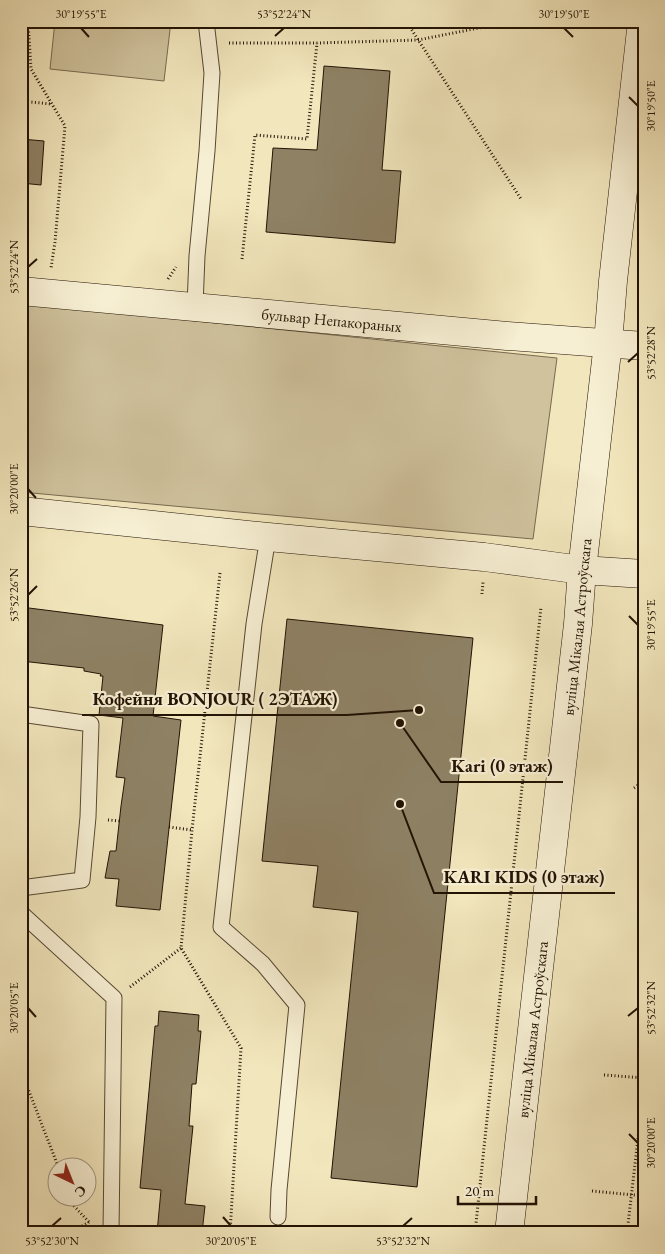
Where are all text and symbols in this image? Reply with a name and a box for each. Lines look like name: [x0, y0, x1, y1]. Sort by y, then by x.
text: 30°19'55"E: [55, 6, 107, 22]
text: 53°52'24"N: [257, 6, 311, 22]
text: 30°19'50"E: [538, 6, 590, 22]
text: 30°19'50"E: [643, 80, 659, 132]
text: 53°52'24"N: [6, 240, 22, 294]
street label: бульвар Непакораных: [261, 303, 403, 337]
text: 53°52'28"N: [643, 326, 659, 380]
text: 30°20'00"E: [6, 463, 22, 515]
street label: вуліца Мікалая Астроўскага: [558, 537, 597, 717]
text: 53°52'26"N: [6, 568, 22, 622]
text: 30°19'55"E: [643, 599, 659, 651]
callout: Кофейня BONJOUR ( 2ЭТАЖ): [82, 682, 347, 715]
text: Кофейня BONJOUR ( 2ЭТАЖ): [93, 687, 337, 710]
callout: Kari (0 этаж): [441, 749, 563, 782]
text: Kari (0 этаж): [451, 754, 553, 777]
callout: KARI KIDS (0 этаж): [434, 860, 615, 893]
text: KARI KIDS (0 этаж): [444, 865, 604, 888]
street label: вуліца Мікалая Астроўскага: [512, 939, 553, 1119]
text: 53°52'32"N: [643, 981, 659, 1035]
text: 30°20'05"E: [6, 982, 22, 1034]
text: 30°20'00"E: [643, 1117, 659, 1169]
north arrow: [48, 1156, 98, 1206]
scale bar: [458, 1174, 535, 1206]
text: 20 m: [465, 1181, 494, 1200]
text: С: [71, 1182, 91, 1202]
text: 53°52'30"N: [25, 1233, 79, 1249]
text: 30°20'05"E: [205, 1233, 257, 1249]
text: 53°52'32"N: [376, 1233, 430, 1249]

